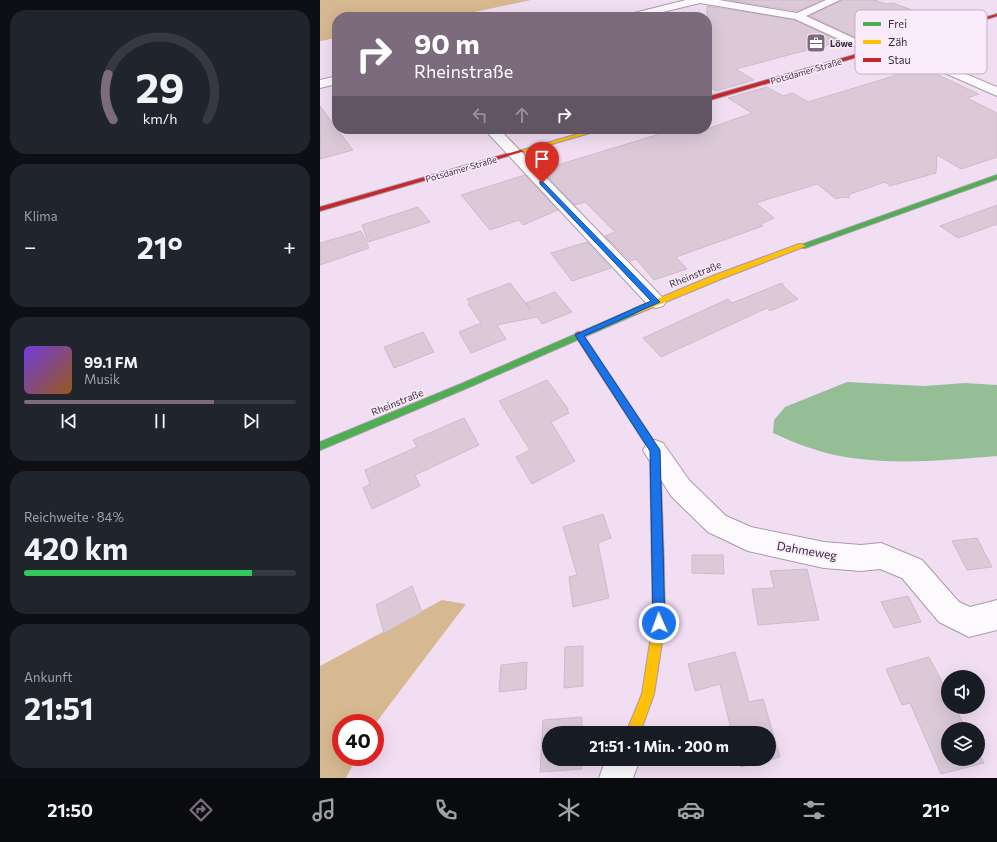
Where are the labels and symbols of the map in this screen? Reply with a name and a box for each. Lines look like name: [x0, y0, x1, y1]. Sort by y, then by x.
legend: [855, 10, 987, 74]
text: Frei: [888, 17, 907, 30]
office icon: Löwe: [805, 32, 827, 54]
text: Zäh: [888, 35, 907, 48]
place label: Löwe: [830, 38, 853, 49]
text: Stau: [888, 53, 911, 66]
street label: Potsdamer Straße: [769, 55, 843, 86]
pin: [525, 142, 559, 183]
street label: Potsdamer Straße: [424, 153, 498, 184]
street label: Rheinstraße: [667, 258, 723, 290]
street label: Rheinstraße: [369, 386, 425, 418]
street label: Dahmeweg: [776, 538, 839, 562]
position arrow: [638, 602, 680, 644]
speed limit sign: 40: [332, 714, 384, 766]

